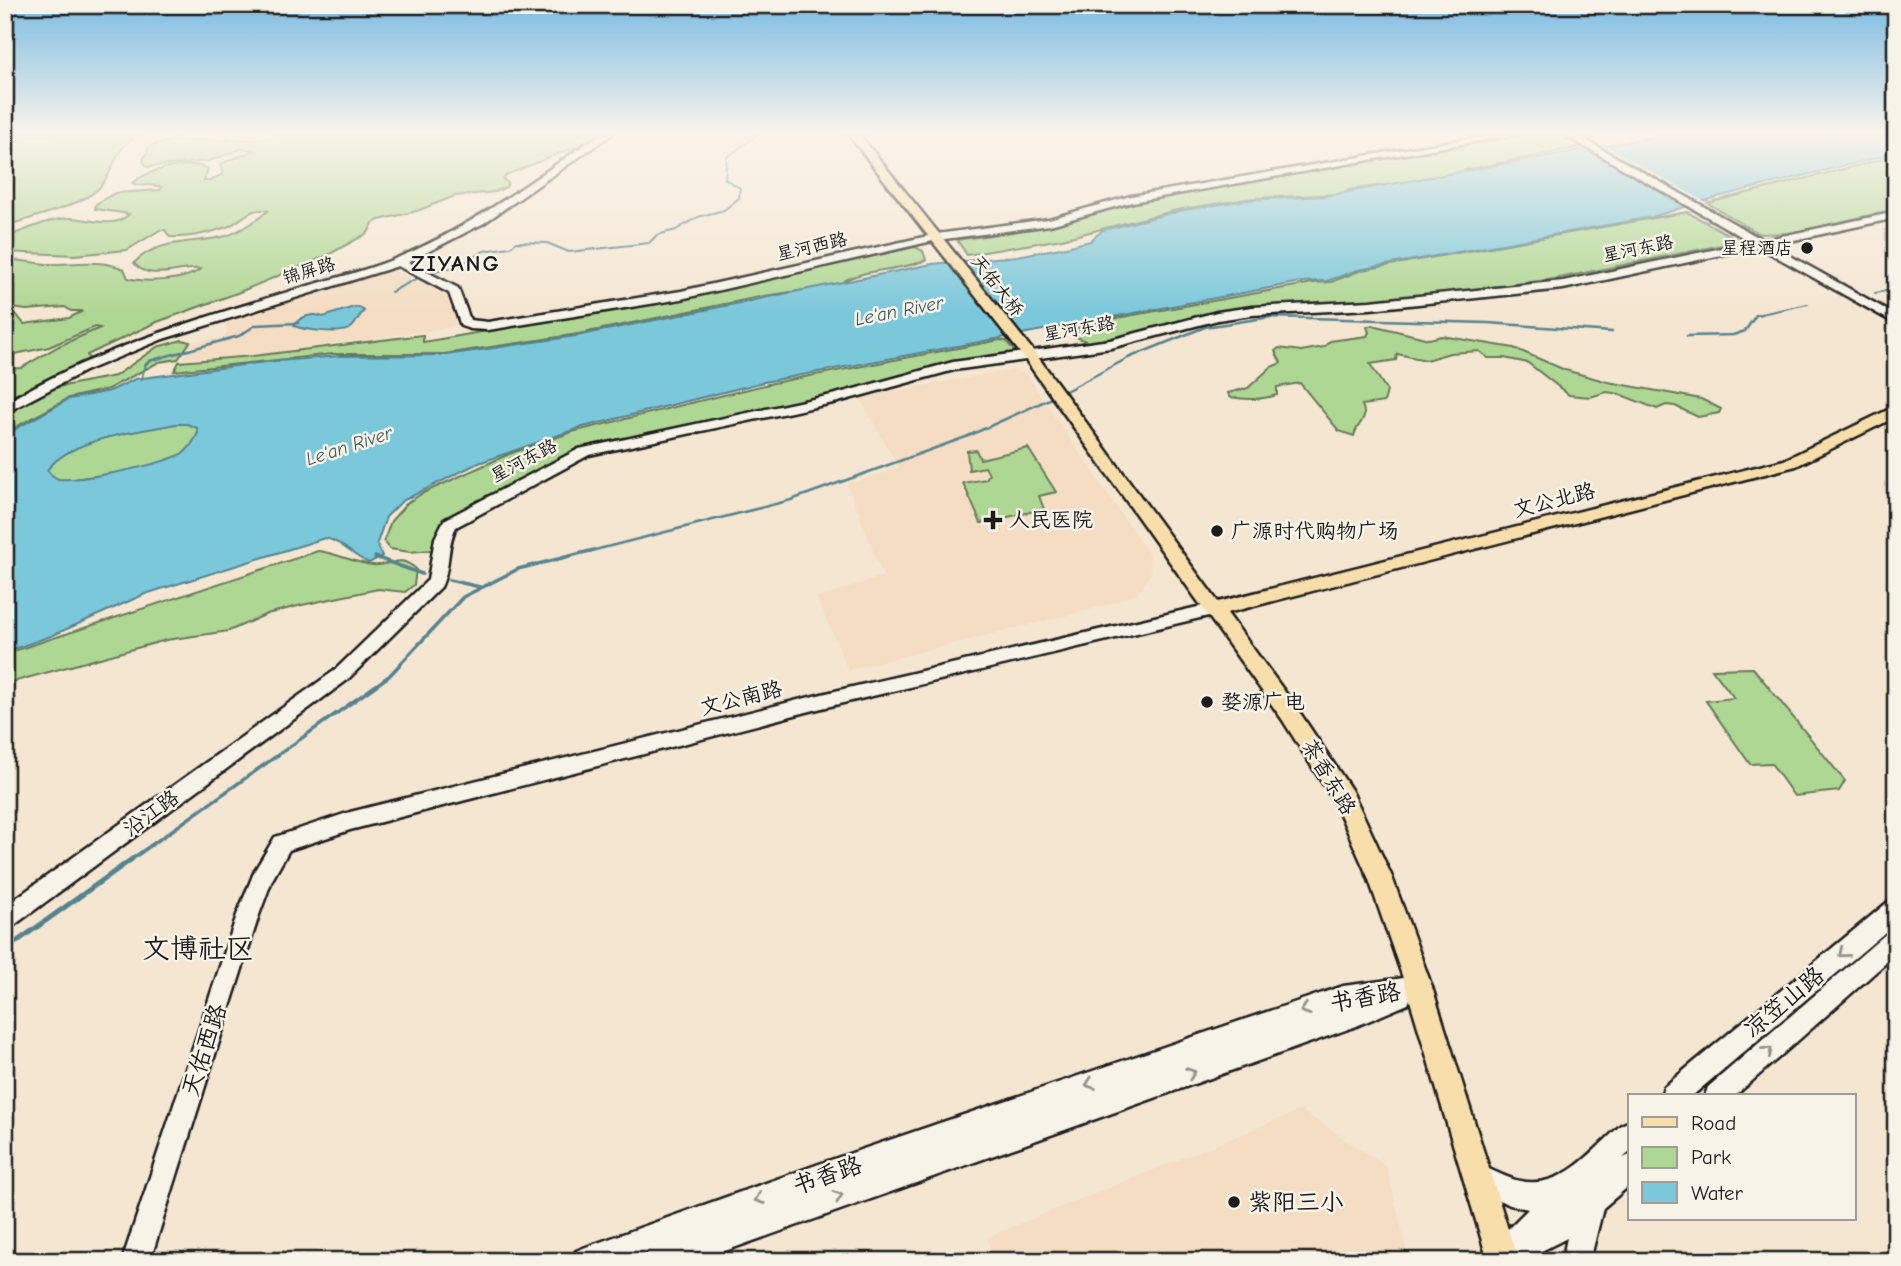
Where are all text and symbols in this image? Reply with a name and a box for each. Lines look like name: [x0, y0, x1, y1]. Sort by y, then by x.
street label: 星河西路: [775, 229, 849, 265]
street label: 星河东路: [1601, 231, 1675, 267]
place label: 星程酒店: [1721, 238, 1793, 259]
marker: 星程酒店: [1799, 240, 1815, 256]
district label: ZIYANG: [411, 250, 501, 277]
street label: 天佑大桥: [967, 251, 1027, 321]
street label: 锦屏路: [280, 253, 338, 289]
water label: Le'an River: [853, 291, 946, 330]
street label: 星河东路: [1042, 312, 1116, 346]
water label: Le'an River: [303, 421, 396, 470]
street label: 星河东路: [487, 435, 561, 487]
street label: 文公北路: [1510, 478, 1598, 522]
place label: 人民医院: [1009, 508, 1093, 532]
marker: 人民医院: [983, 510, 1003, 530]
place label: 广源时代购物广场: [1231, 519, 1399, 543]
marker: 广源时代购物广场: [1209, 523, 1225, 539]
street label: 文公南路: [697, 676, 785, 720]
place label: 婺源广电: [1221, 690, 1305, 714]
marker: 婺源广电: [1199, 694, 1215, 710]
street label: 茶香东路: [1297, 735, 1361, 819]
street label: 沿江路: [118, 785, 184, 841]
district label: 文博社区: [142, 933, 254, 965]
one-way arrow: [1839, 945, 1852, 957]
street label: 凉笠山路: [1738, 960, 1830, 1044]
street label: 书香路: [1327, 977, 1403, 1017]
street label: 天佑西路: [176, 1000, 232, 1100]
one-way arrow: [1299, 1002, 1312, 1016]
one-way arrow: [1760, 1047, 1773, 1059]
one-way arrow: [1185, 1067, 1197, 1081]
one-way arrow: [1084, 1076, 1097, 1090]
legend: [1628, 1094, 1856, 1220]
text: Road: [1691, 1111, 1736, 1135]
text: Park: [1691, 1145, 1731, 1169]
street label: 书香路: [788, 1150, 866, 1200]
text: Water: [1691, 1181, 1744, 1205]
place label: 紫阳三小: [1248, 1188, 1344, 1216]
one-way arrow: [831, 1190, 843, 1204]
one-way arrow: [754, 1191, 766, 1205]
marker: 紫阳三小: [1226, 1194, 1242, 1210]

